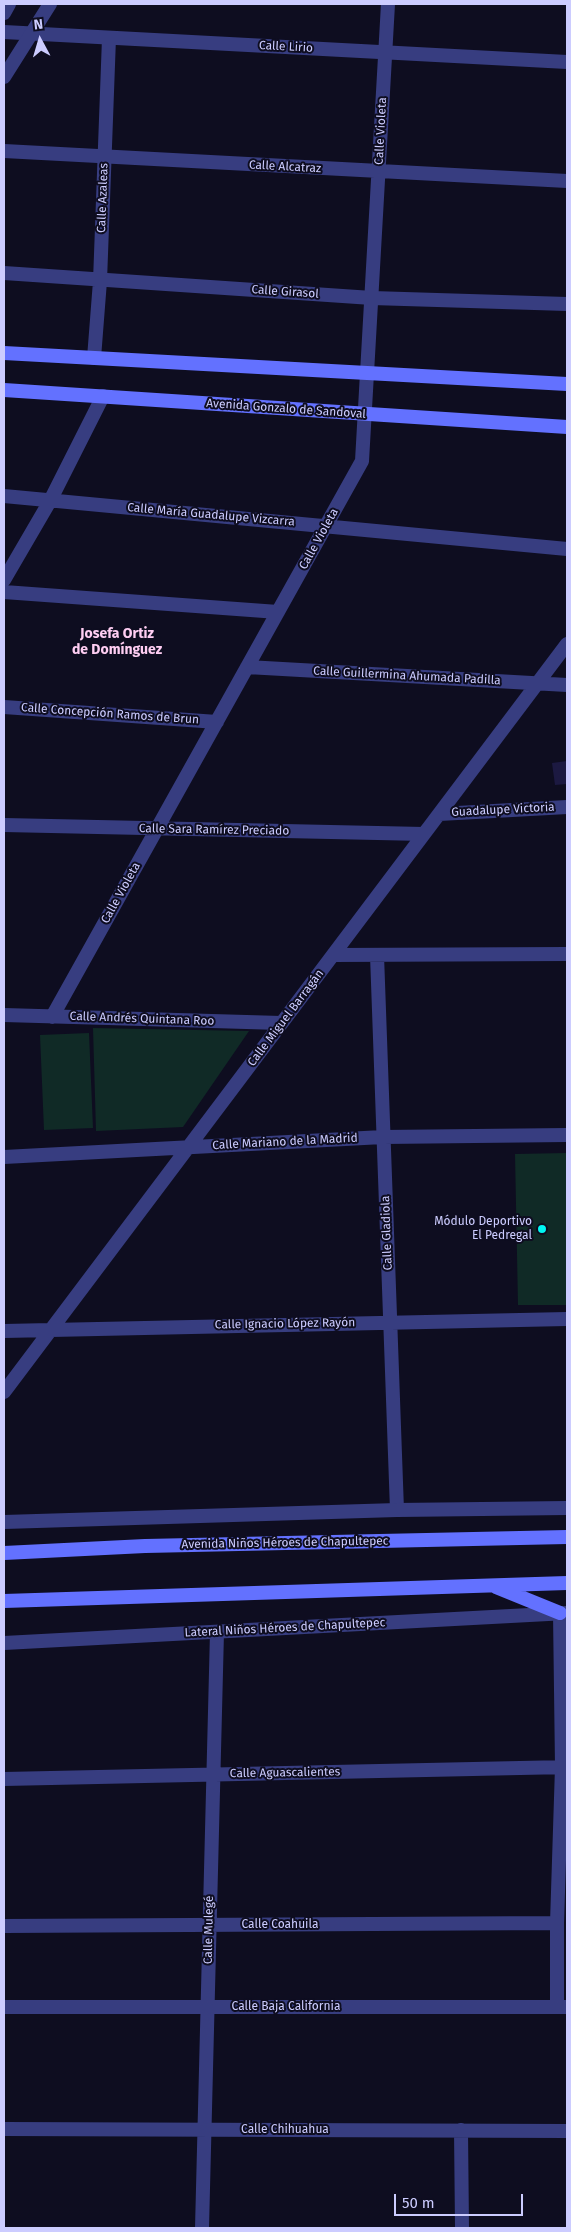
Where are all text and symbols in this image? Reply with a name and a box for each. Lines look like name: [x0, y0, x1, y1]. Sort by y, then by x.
north arrow: [15, 15, 65, 65]
text: N: [33, 16, 44, 34]
street label: Calle Lirio: [259, 38, 313, 56]
street label: Calle Violeta: [372, 97, 390, 165]
street label: Calle Alcatraz: [248, 158, 322, 176]
street label: Calle Azaleas: [95, 163, 111, 233]
street label: Calle Girasol: [251, 282, 319, 302]
street label: Avenida Gonzalo de Sandoval: [206, 396, 366, 422]
street label: Calle María Guadalupe Vizcarra: [127, 501, 295, 529]
street label: Calle Violeta: [296, 506, 342, 572]
district label: Josefa Ortiz de Domínguez: [72, 626, 162, 658]
street label: Calle Guillermina Ahumada Padilla: [313, 664, 501, 688]
street label: Calle Concepción Ramos de Brun: [21, 701, 199, 727]
street label: Guadalupe Victoria: [451, 800, 555, 820]
street label: Calle Sara Ramírez Preciado: [139, 821, 289, 839]
street label: Calle Violeta: [98, 860, 144, 926]
street label: Calle Miguel Barragán: [245, 967, 327, 1069]
street label: Calle Andrés Quintana Roo: [69, 1009, 215, 1029]
street label: Calle Mariano de la Madrid: [212, 1131, 358, 1153]
street label: Calle Gladiola: [378, 1195, 396, 1271]
place label: Módulo Deportivo El Pedregal: [434, 1215, 532, 1243]
marker: Módulo Deportivo El Pedregal: [536, 1223, 548, 1235]
street label: Calle Ignacio López Rayón: [215, 1316, 355, 1332]
street label: Avenida Niños Héroes de Chapultepec: [181, 1534, 389, 1552]
street label: Lateral Niños Héroes de Chapultepec: [184, 1616, 386, 1640]
street label: Calle Aguascalientes: [230, 1765, 340, 1781]
street label: Calle Mulegé: [201, 1896, 217, 1964]
street label: Calle Coahuila: [242, 1918, 318, 1932]
street label: Calle Baja California: [232, 2000, 340, 2014]
street label: Calle Chihuahua: [241, 2123, 329, 2137]
scale bar: [396, 2184, 525, 2216]
text: 50 m: [402, 2194, 435, 2212]

